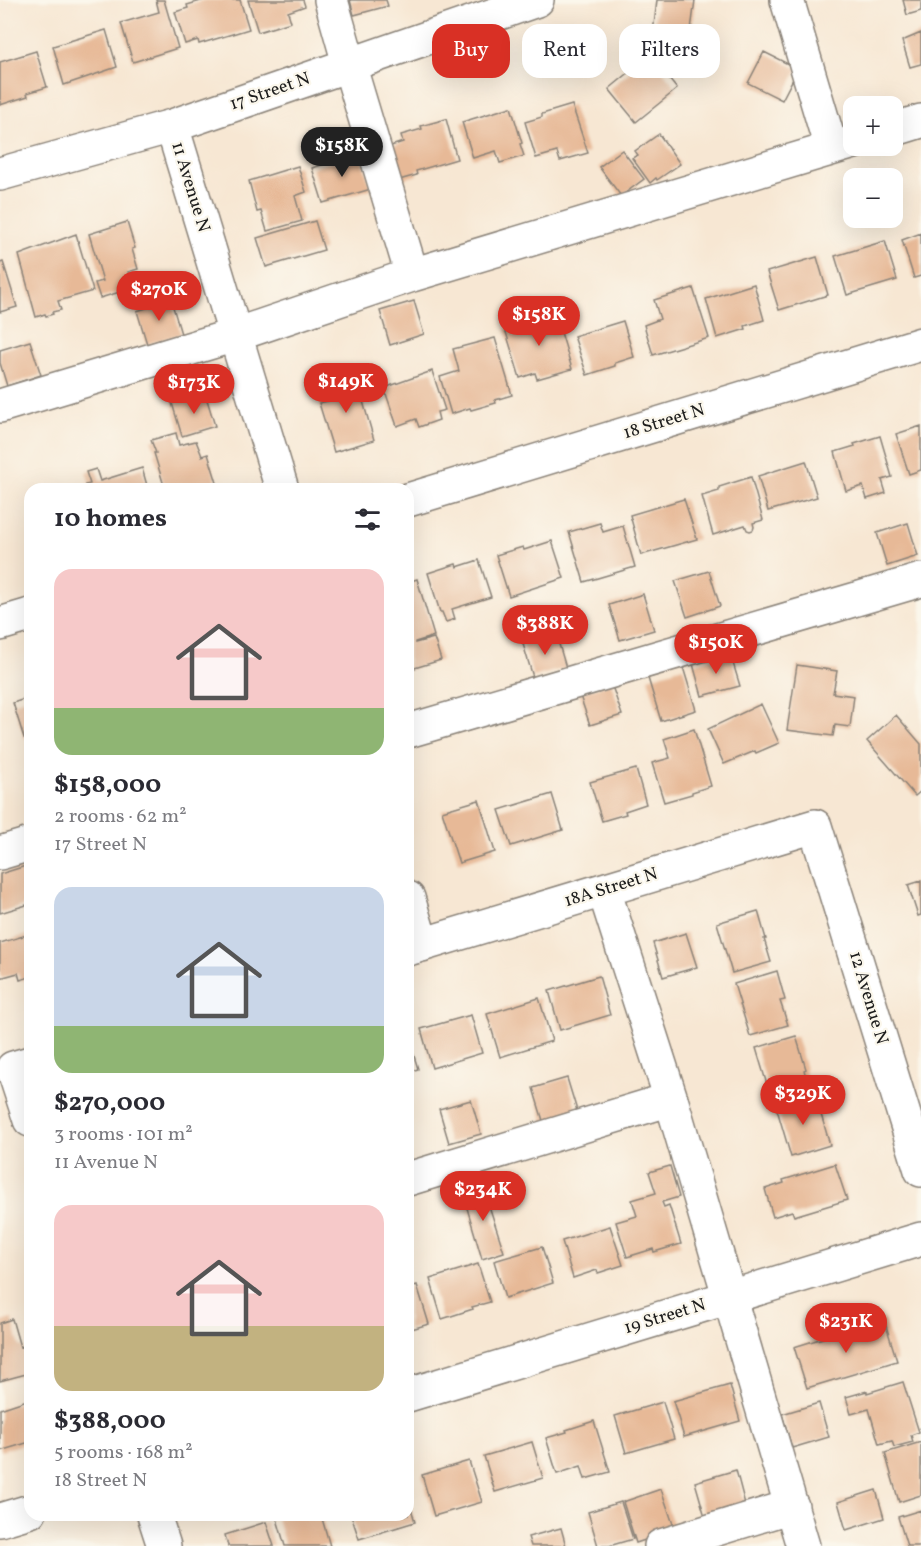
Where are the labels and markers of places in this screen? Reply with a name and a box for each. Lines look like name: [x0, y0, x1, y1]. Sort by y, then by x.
pin: $158K: [300, 127, 384, 178]
pin: $270K: [117, 271, 201, 322]
pin: $158K: [497, 296, 581, 347]
pin: $149K: [304, 363, 388, 414]
pin: $173K: [152, 364, 236, 415]
pin: $388K: [503, 605, 587, 656]
pin: $150K: [674, 624, 758, 675]
pin: $329K: [761, 1075, 845, 1126]
pin: $234K: [441, 1171, 525, 1222]
pin: $231K: [804, 1303, 888, 1354]

